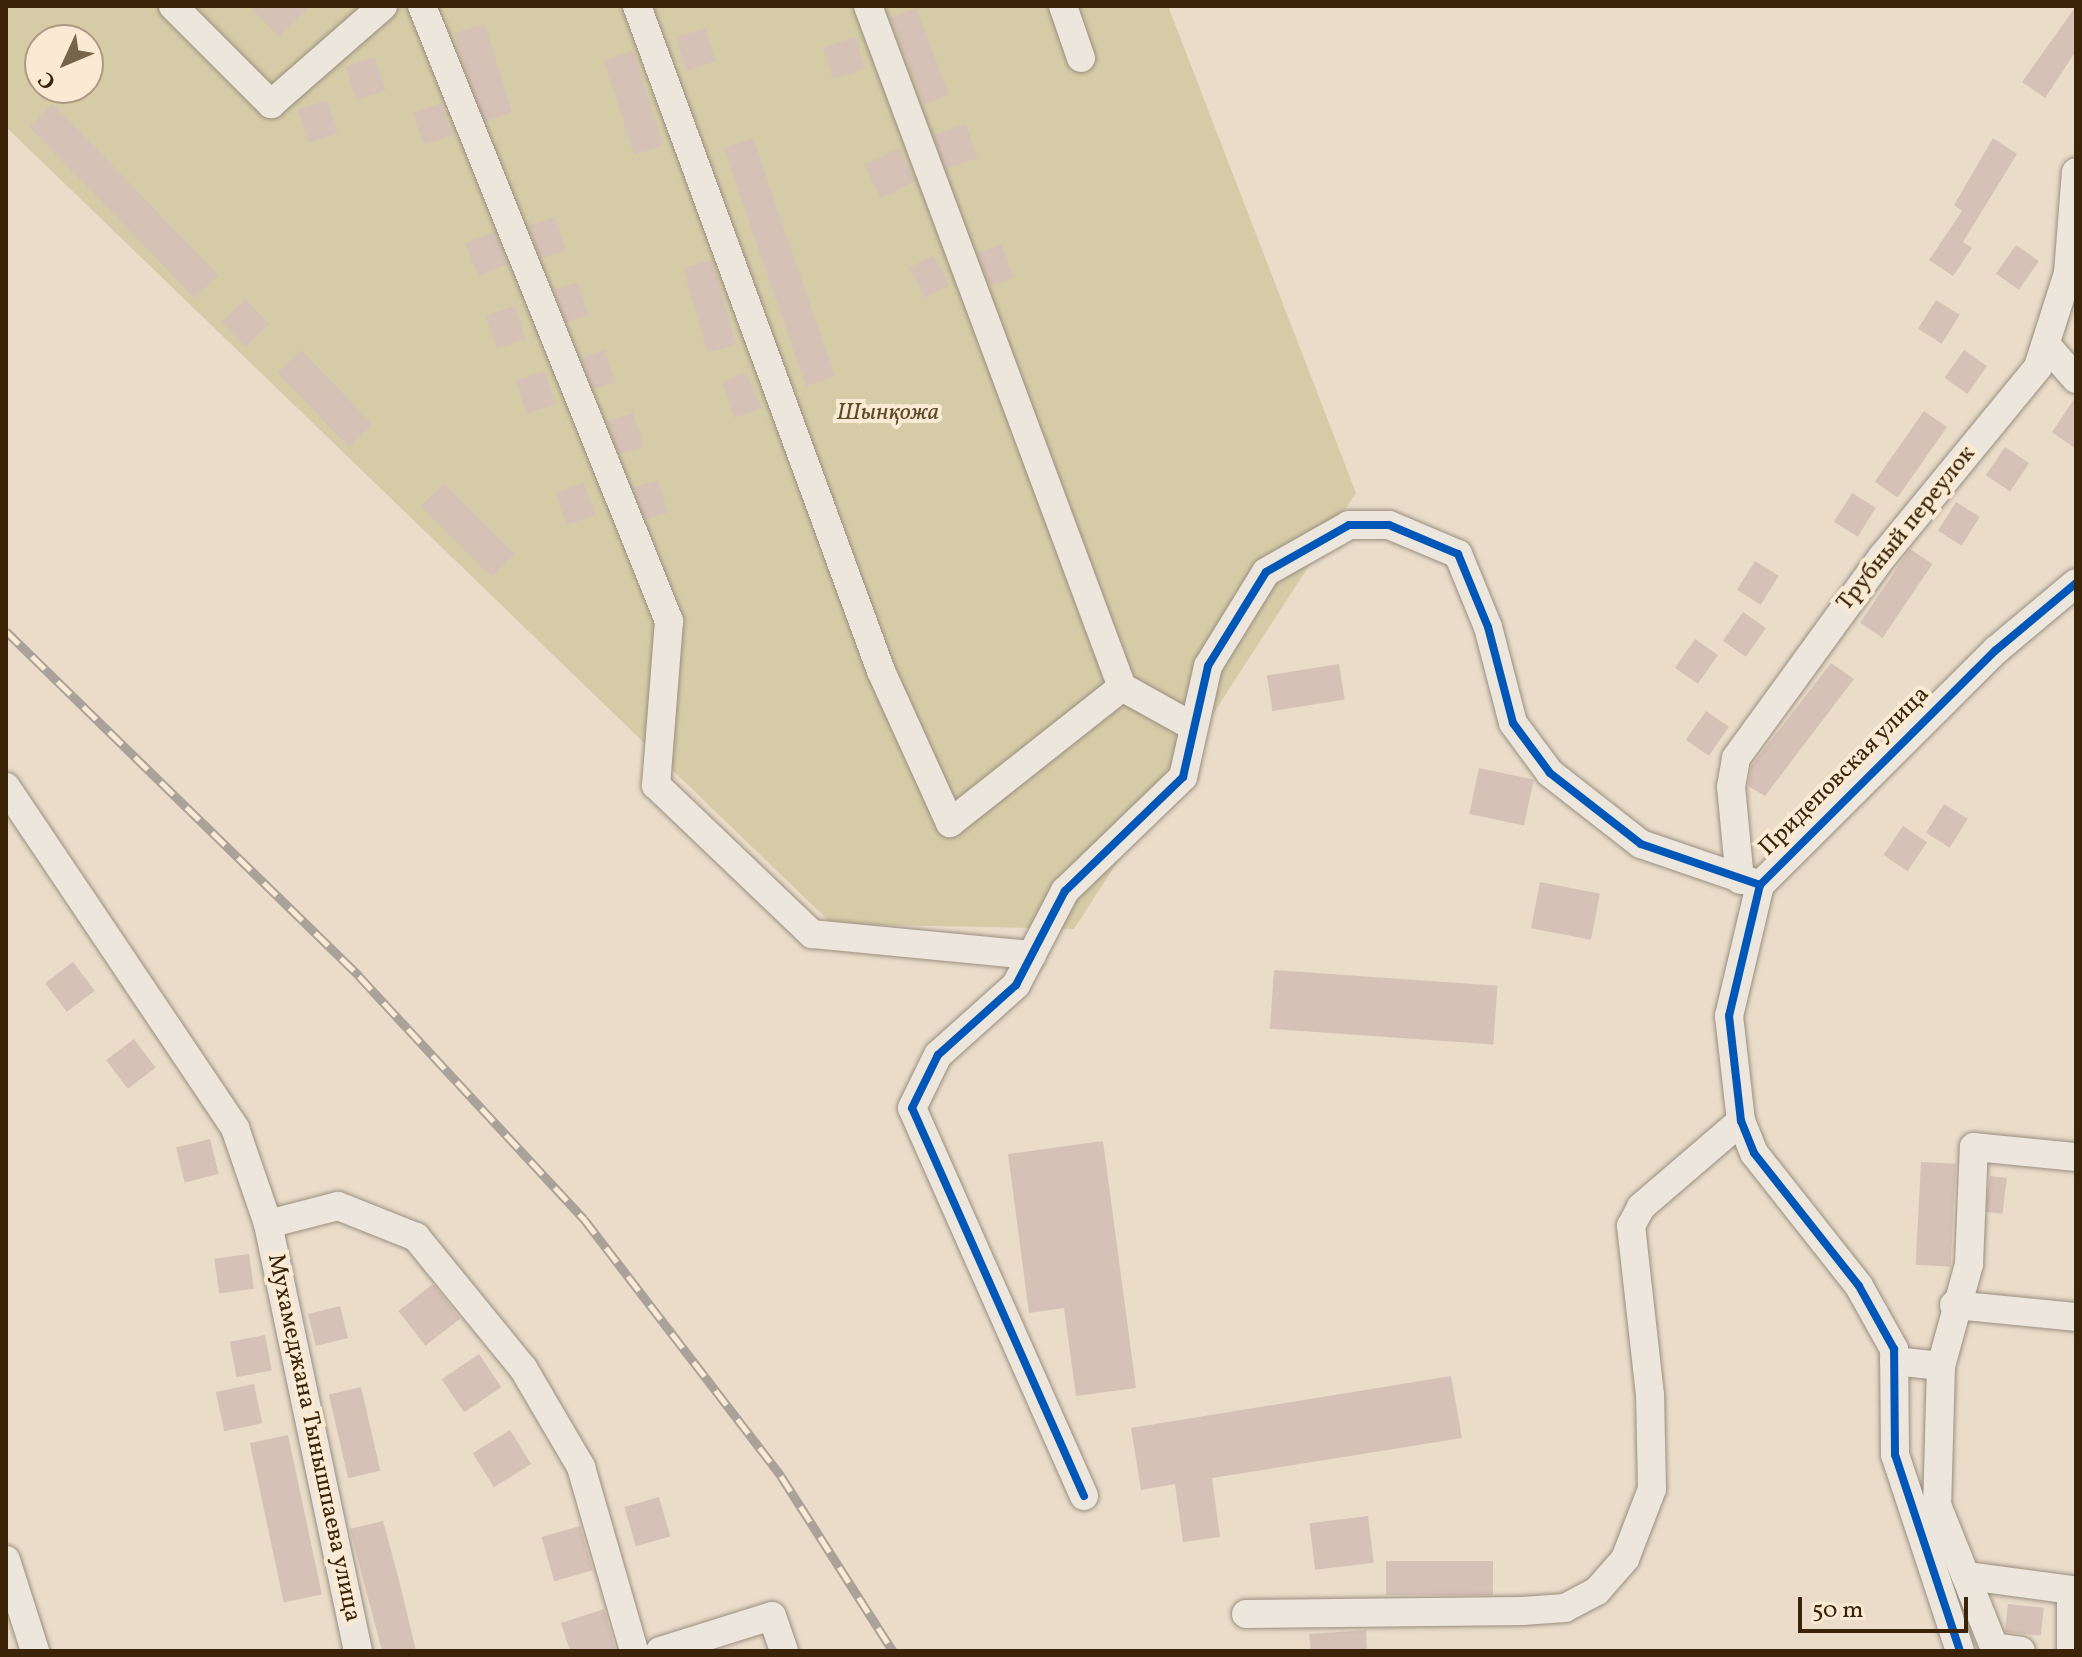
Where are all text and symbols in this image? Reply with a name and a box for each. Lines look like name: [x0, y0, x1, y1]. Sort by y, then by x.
north arrow: [24, 24, 104, 104]
text: С: [32, 64, 64, 95]
park label: Шынқожа: [837, 400, 939, 428]
street label: Трубный переулок: [1831, 441, 1983, 617]
street label: Придеповская улица: [1754, 681, 1936, 863]
street label: Мухамеджана Тынышпаева улица: [260, 1251, 366, 1625]
scale bar: [1802, 1581, 1972, 1631]
text: 50 m: [1812, 1594, 1864, 1628]

